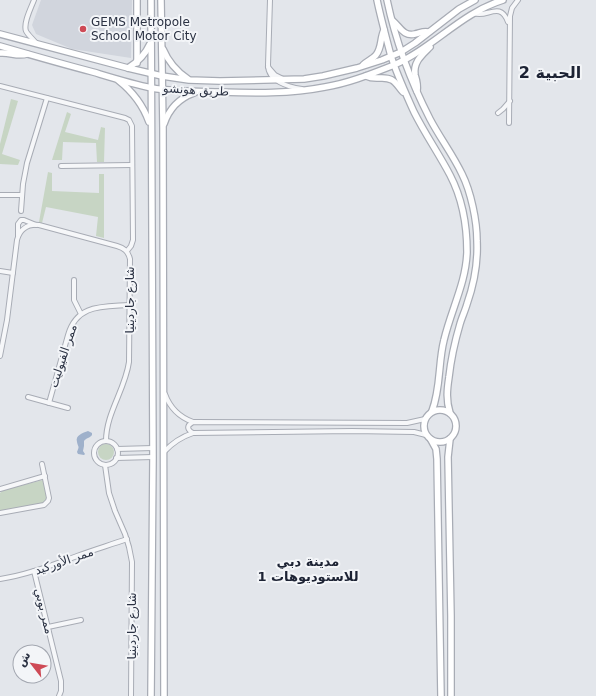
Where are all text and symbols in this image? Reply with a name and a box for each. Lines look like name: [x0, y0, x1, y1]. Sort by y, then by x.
place label: GEMS Metropole School Motor City: [91, 15, 197, 43]
marker: GEMS Metropole School Motor City: [78, 24, 88, 34]
district label: الحبية 2: [519, 63, 581, 82]
street label: طريق هونشو: [162, 81, 229, 100]
street label: شارع جاردينيا: [123, 267, 138, 333]
street label: ممر الفيوليت: [46, 323, 81, 390]
street label: ممر الأوركيد: [32, 543, 96, 579]
district label: مدينة دبي للاستوديوهات 1: [257, 554, 359, 584]
street label: ممر بوبي: [31, 587, 56, 636]
street label: شارع جاردينيا: [125, 593, 140, 659]
north arrow: [12, 644, 52, 684]
text: ش: [14, 649, 33, 669]

